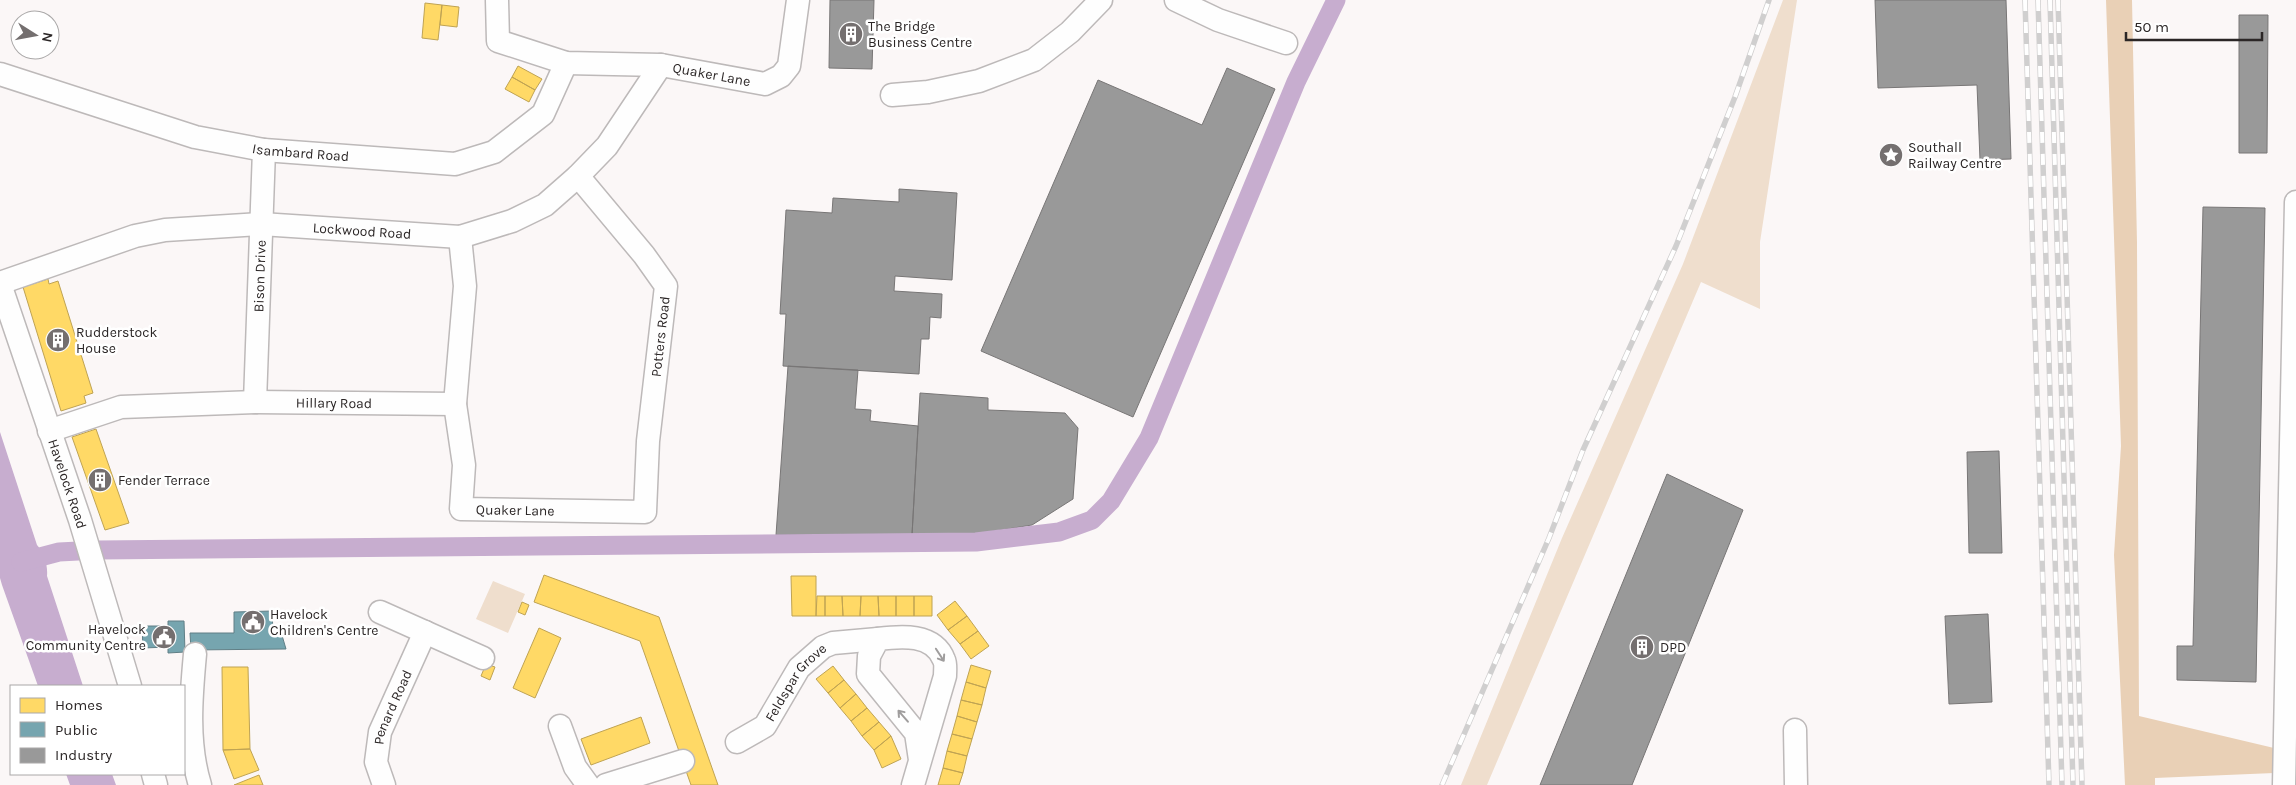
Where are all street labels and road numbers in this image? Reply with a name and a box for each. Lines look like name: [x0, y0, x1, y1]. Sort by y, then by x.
street label: Quaker Lane: [671, 59, 752, 90]
street label: Isambard Road: [251, 140, 350, 165]
street label: Lockwood Road: [312, 219, 412, 243]
street label: Bison Drive: [250, 240, 270, 313]
street label: Potters Road: [648, 295, 674, 378]
street label: Hillary Road: [296, 394, 372, 412]
street label: Havelock Road: [44, 437, 90, 531]
street label: Quaker Lane: [476, 501, 555, 520]
street label: Feldspar Grove: [762, 640, 830, 725]
street label: Penard Road: [370, 667, 416, 746]

